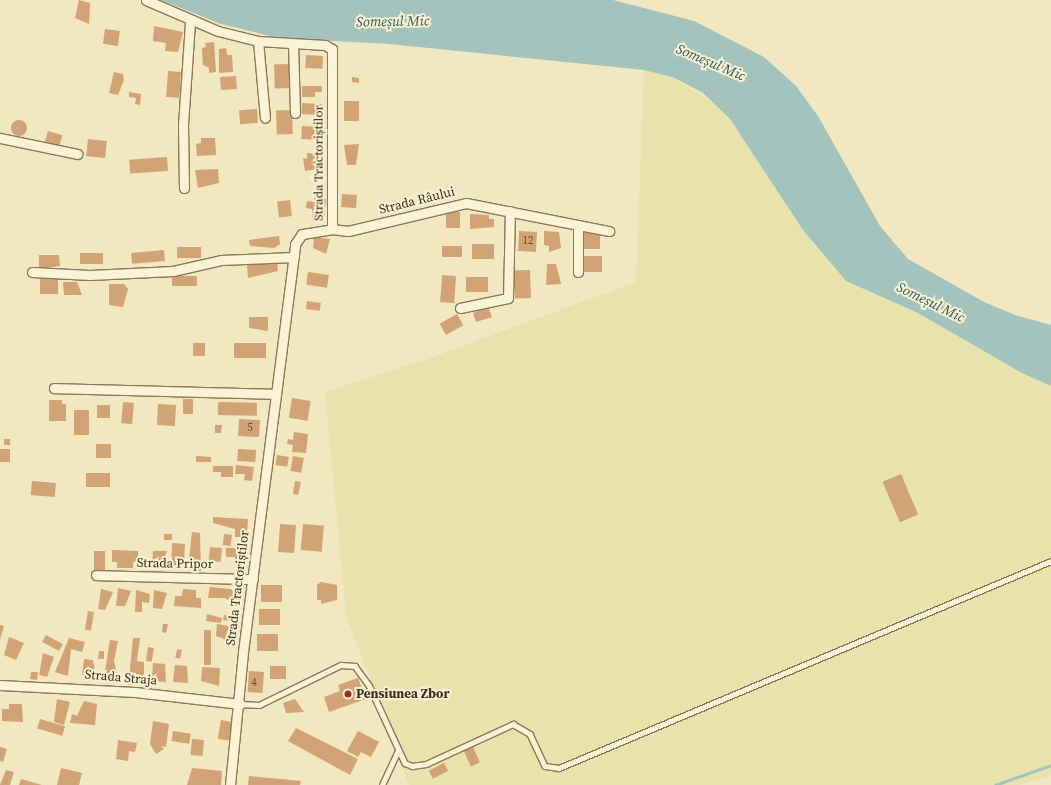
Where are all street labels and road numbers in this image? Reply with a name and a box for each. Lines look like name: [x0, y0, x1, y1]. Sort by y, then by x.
street label: Strada Tractoriștilor: [311, 105, 327, 221]
street label: Strada Râului: [378, 184, 456, 218]
street label: Strada Tractoriștilor: [223, 529, 253, 647]
street label: Strada Pripor: [137, 556, 213, 572]
street label: Strada Straja: [84, 667, 158, 689]

